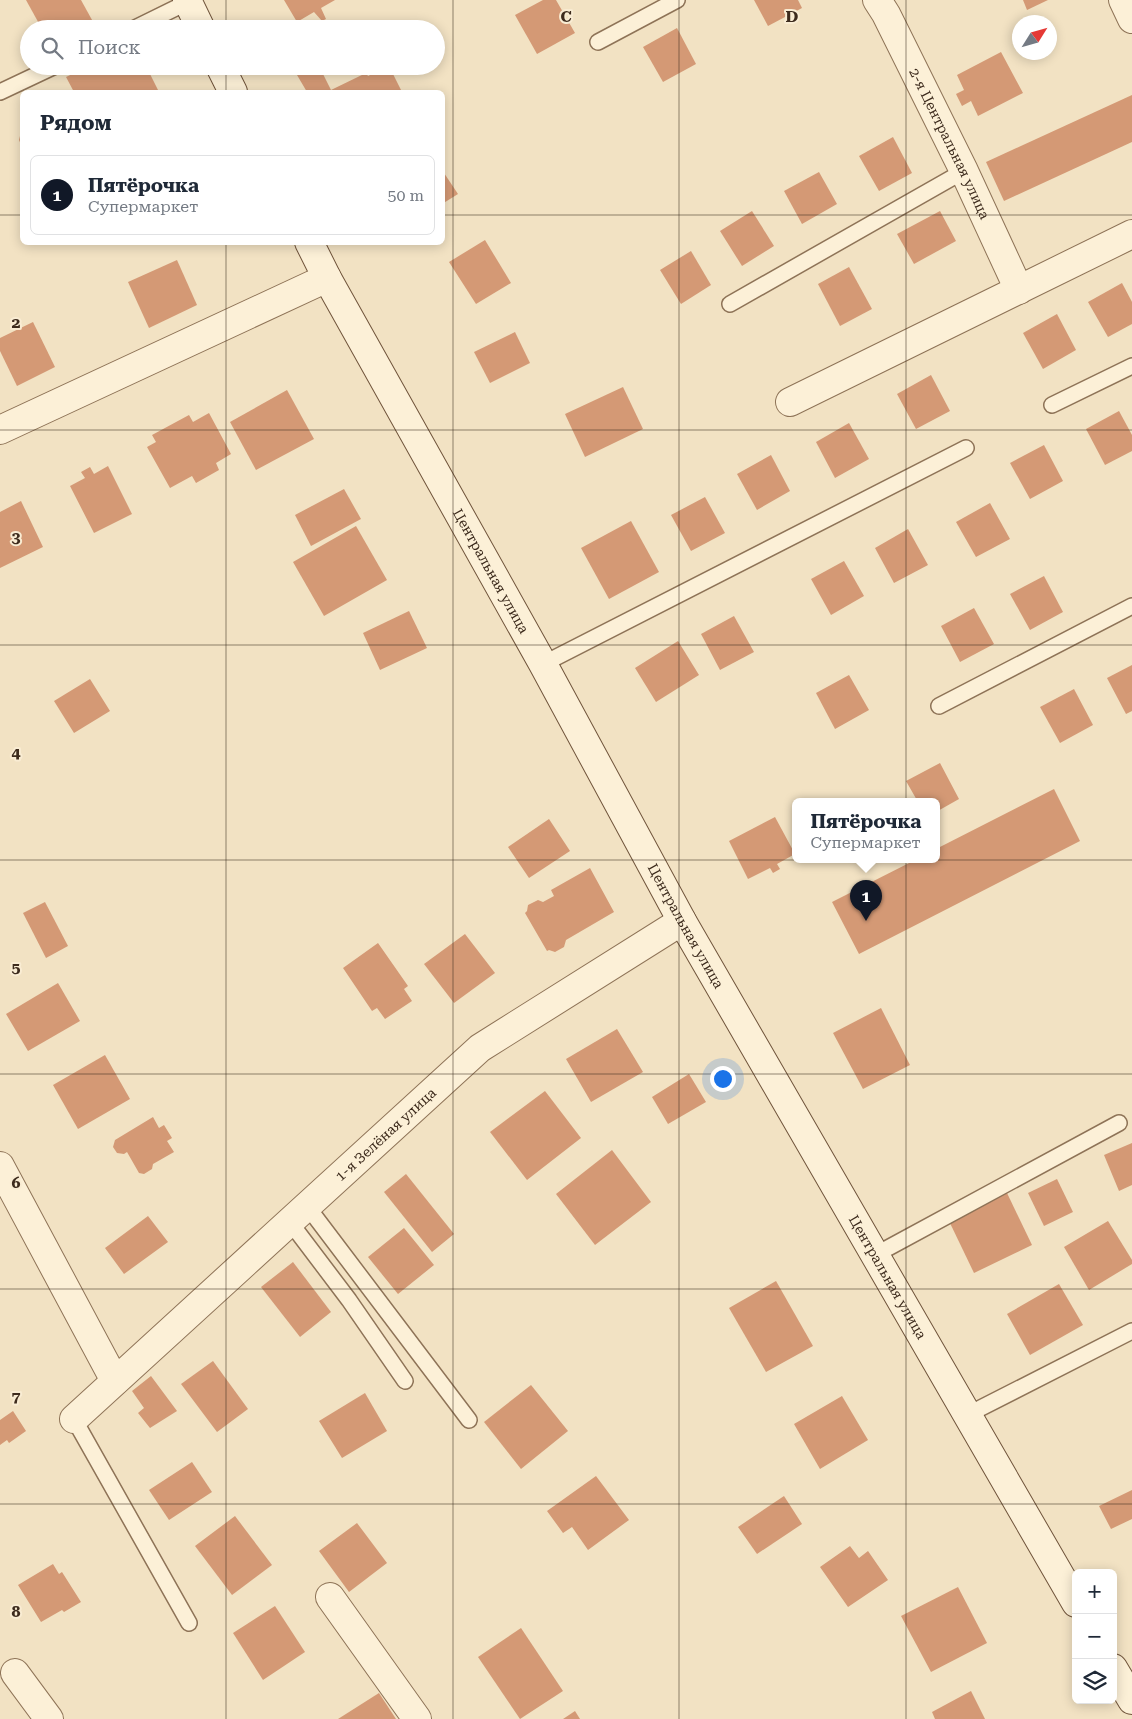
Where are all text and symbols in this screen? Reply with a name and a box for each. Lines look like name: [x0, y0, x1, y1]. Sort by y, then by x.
text: C: [560, 7, 572, 26]
text: D: [786, 7, 799, 26]
north arrow: [1012, 15, 1057, 60]
search box: [20, 20, 445, 75]
icon: search: [38, 34, 66, 62]
text: Поиск: [78, 36, 141, 59]
street label: 2-я Центральная улица: [906, 65, 993, 222]
text: Рядом: [40, 111, 112, 135]
text: Пятёрочка: [88, 174, 199, 197]
text: 1: [53, 186, 61, 205]
text: 50 m: [387, 186, 424, 205]
text: Супермаркет: [88, 197, 198, 216]
text: 2: [12, 313, 21, 332]
street label: Центральная улица: [450, 506, 532, 637]
text: 3: [12, 528, 21, 547]
text: 4: [12, 743, 21, 762]
popup: [792, 798, 940, 863]
text: Пятёрочка: [810, 810, 922, 833]
text: Супермаркет: [810, 833, 921, 852]
street label: Центральная улица: [645, 861, 727, 992]
pin: 1: [850, 880, 882, 921]
text: 5: [12, 958, 21, 977]
your location: [710, 1066, 736, 1092]
street label: 1-я Зелёная улица: [332, 1084, 439, 1184]
text: 6: [12, 1173, 21, 1192]
street label: Центральная улица: [846, 1212, 930, 1342]
text: 7: [12, 1387, 21, 1406]
map controls: [1072, 1569, 1117, 1704]
button: +: [1072, 1569, 1117, 1614]
text: 8: [12, 1602, 21, 1621]
button: −: [1072, 1614, 1117, 1659]
button: layers: [1072, 1659, 1117, 1704]

